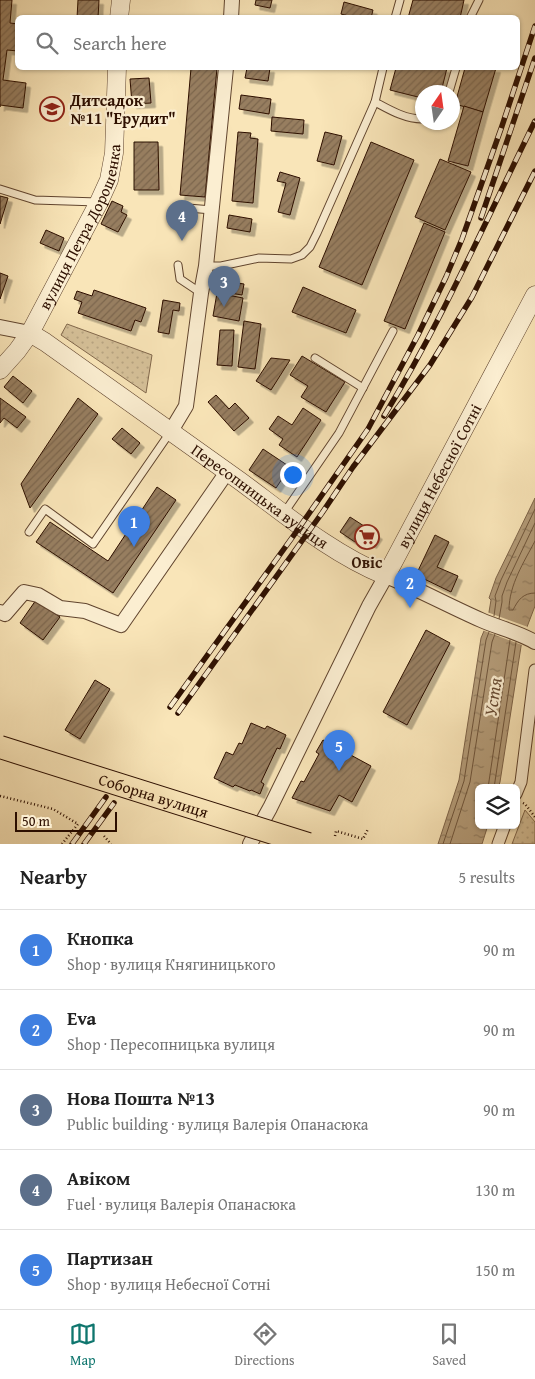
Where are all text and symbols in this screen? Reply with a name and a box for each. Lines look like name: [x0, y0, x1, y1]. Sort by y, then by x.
search box: [15, 15, 520, 70]
icon: search: [33, 29, 61, 57]
text: Search here: [73, 29, 167, 57]
north arrow: [415, 85, 460, 130]
place label: Дитсадок №11 "Ерудит": [69, 88, 176, 130]
school or university icon: Дитсадок №11 "Ерудит": [39, 96, 65, 122]
street label: вулиця Петра Дорошенка: [32, 143, 126, 314]
pin: 4: [166, 200, 198, 241]
pin: 3: [208, 266, 240, 307]
street label: вулиця Небесної Сотні: [391, 399, 487, 552]
street label: Пересопницька вулиця: [186, 438, 333, 554]
your location: [280, 462, 306, 488]
pin: 1: [118, 506, 150, 547]
supermarket icon: Овіс: [354, 524, 380, 550]
place label: Овіс: [352, 550, 383, 574]
pin: 2: [394, 567, 426, 608]
water label: Устя: [476, 676, 509, 718]
pin: 5: [323, 730, 355, 771]
street label: Соборна вулиця: [96, 767, 211, 824]
map controls: [475, 784, 520, 829]
button: layers: [475, 784, 520, 829]
scale bar: [15, 809, 118, 832]
text: 50 m: [22, 811, 50, 831]
text: Nearby: [20, 861, 87, 892]
text: 5 results: [458, 865, 515, 889]
text: Кнопка: [67, 924, 133, 952]
text: 1: [32, 938, 40, 962]
text: 90 m: [483, 938, 515, 962]
text: Shop · вулиця Княгиницького: [67, 952, 276, 976]
text: Eva: [67, 1004, 96, 1032]
text: 2: [32, 1018, 40, 1042]
text: 90 m: [483, 1018, 515, 1042]
text: Shop · Пересопницька вулиця: [67, 1032, 275, 1056]
text: Нова Пошта №13: [67, 1084, 215, 1112]
text: 3: [32, 1098, 40, 1122]
text: 90 m: [483, 1098, 515, 1122]
text: Public building · вулиця Валерія Опанасюка: [67, 1112, 368, 1136]
text: Авіком: [67, 1164, 130, 1192]
text: 4: [32, 1178, 40, 1202]
text: 130 m: [475, 1178, 515, 1202]
text: Fuel · вулиця Валерія Опанасюка: [67, 1192, 296, 1216]
text: Партизан: [67, 1244, 153, 1272]
text: 5: [32, 1258, 40, 1282]
text: 150 m: [475, 1258, 515, 1282]
text: Shop · вулиця Небесної Сотні: [67, 1272, 270, 1296]
tab: Map: [69, 1320, 97, 1370]
tab: Directions: [234, 1320, 295, 1370]
tab: Saved: [432, 1320, 466, 1370]

